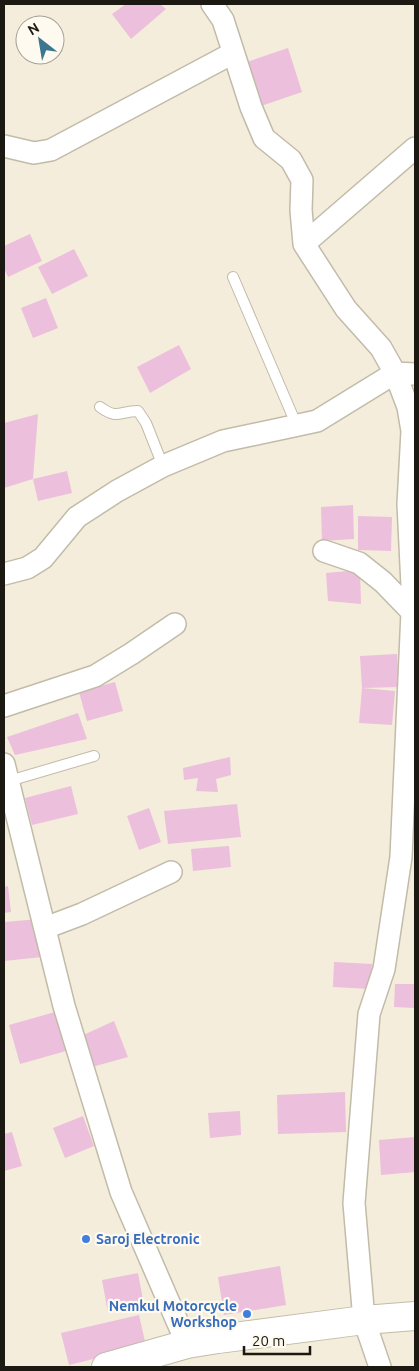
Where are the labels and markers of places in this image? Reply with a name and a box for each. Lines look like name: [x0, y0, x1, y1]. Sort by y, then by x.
place label: Saroj Electronic: [96, 1231, 200, 1247]
marker: Saroj Electronic: [80, 1233, 92, 1245]
place label: Nemkul Motorcycle Workshop: [109, 1298, 237, 1330]
marker: Nemkul Motorcycle Workshop: [241, 1308, 253, 1320]

